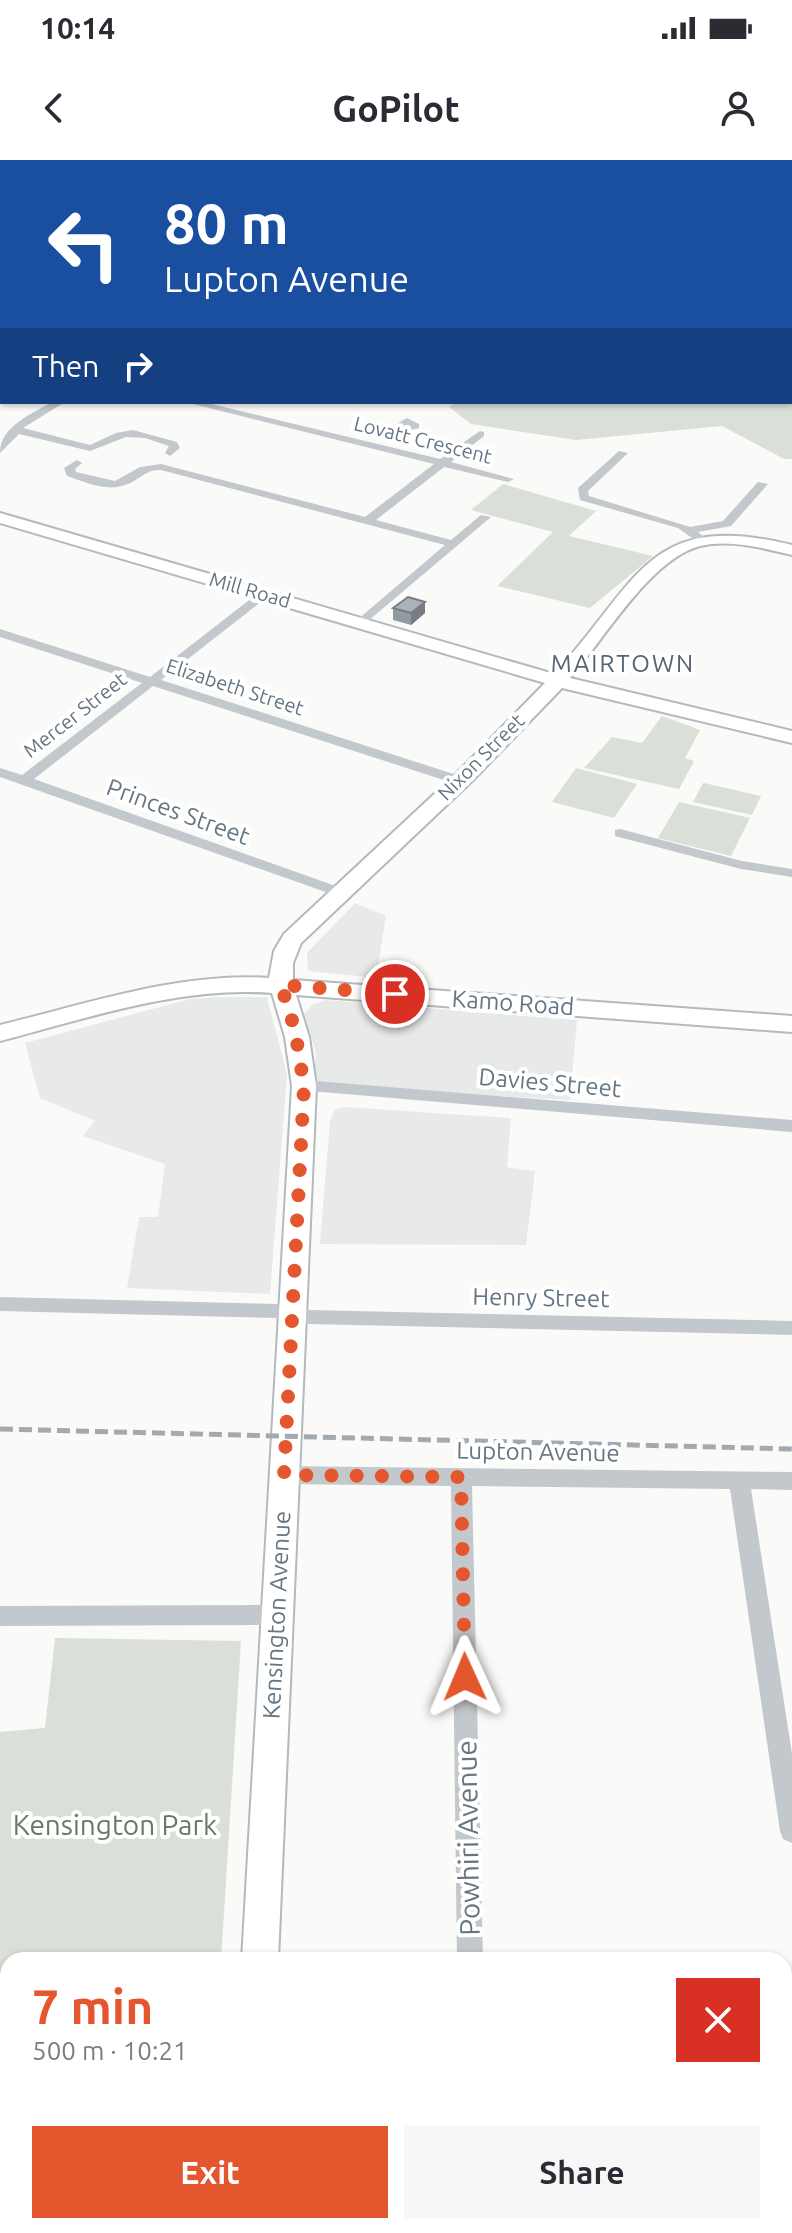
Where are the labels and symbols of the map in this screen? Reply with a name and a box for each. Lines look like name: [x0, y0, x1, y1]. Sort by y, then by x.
street label: Lovatt Crescent: [352, 411, 495, 468]
street label: Mill Road: [207, 567, 293, 612]
district label: MAIRTOWN: [551, 650, 695, 677]
street label: Elizabeth Street: [164, 653, 307, 720]
street label: Mercer Street: [19, 667, 131, 762]
street label: Nixon Street: [433, 709, 529, 805]
street label: Princes Street: [103, 773, 254, 850]
pin: [361, 960, 429, 1028]
street label: Kamo Road: [451, 985, 575, 1020]
street label: Davies Street: [478, 1063, 623, 1102]
street label: Henry Street: [472, 1283, 610, 1312]
street label: Lupton Avenue: [456, 1437, 620, 1466]
street label: Kensington Avenue: [258, 1510, 295, 1720]
position arrow: [423, 1635, 507, 1719]
street label: Powhiri Avenue: [450, 1740, 485, 1936]
park label: Kensington Park: [13, 1809, 217, 1840]

